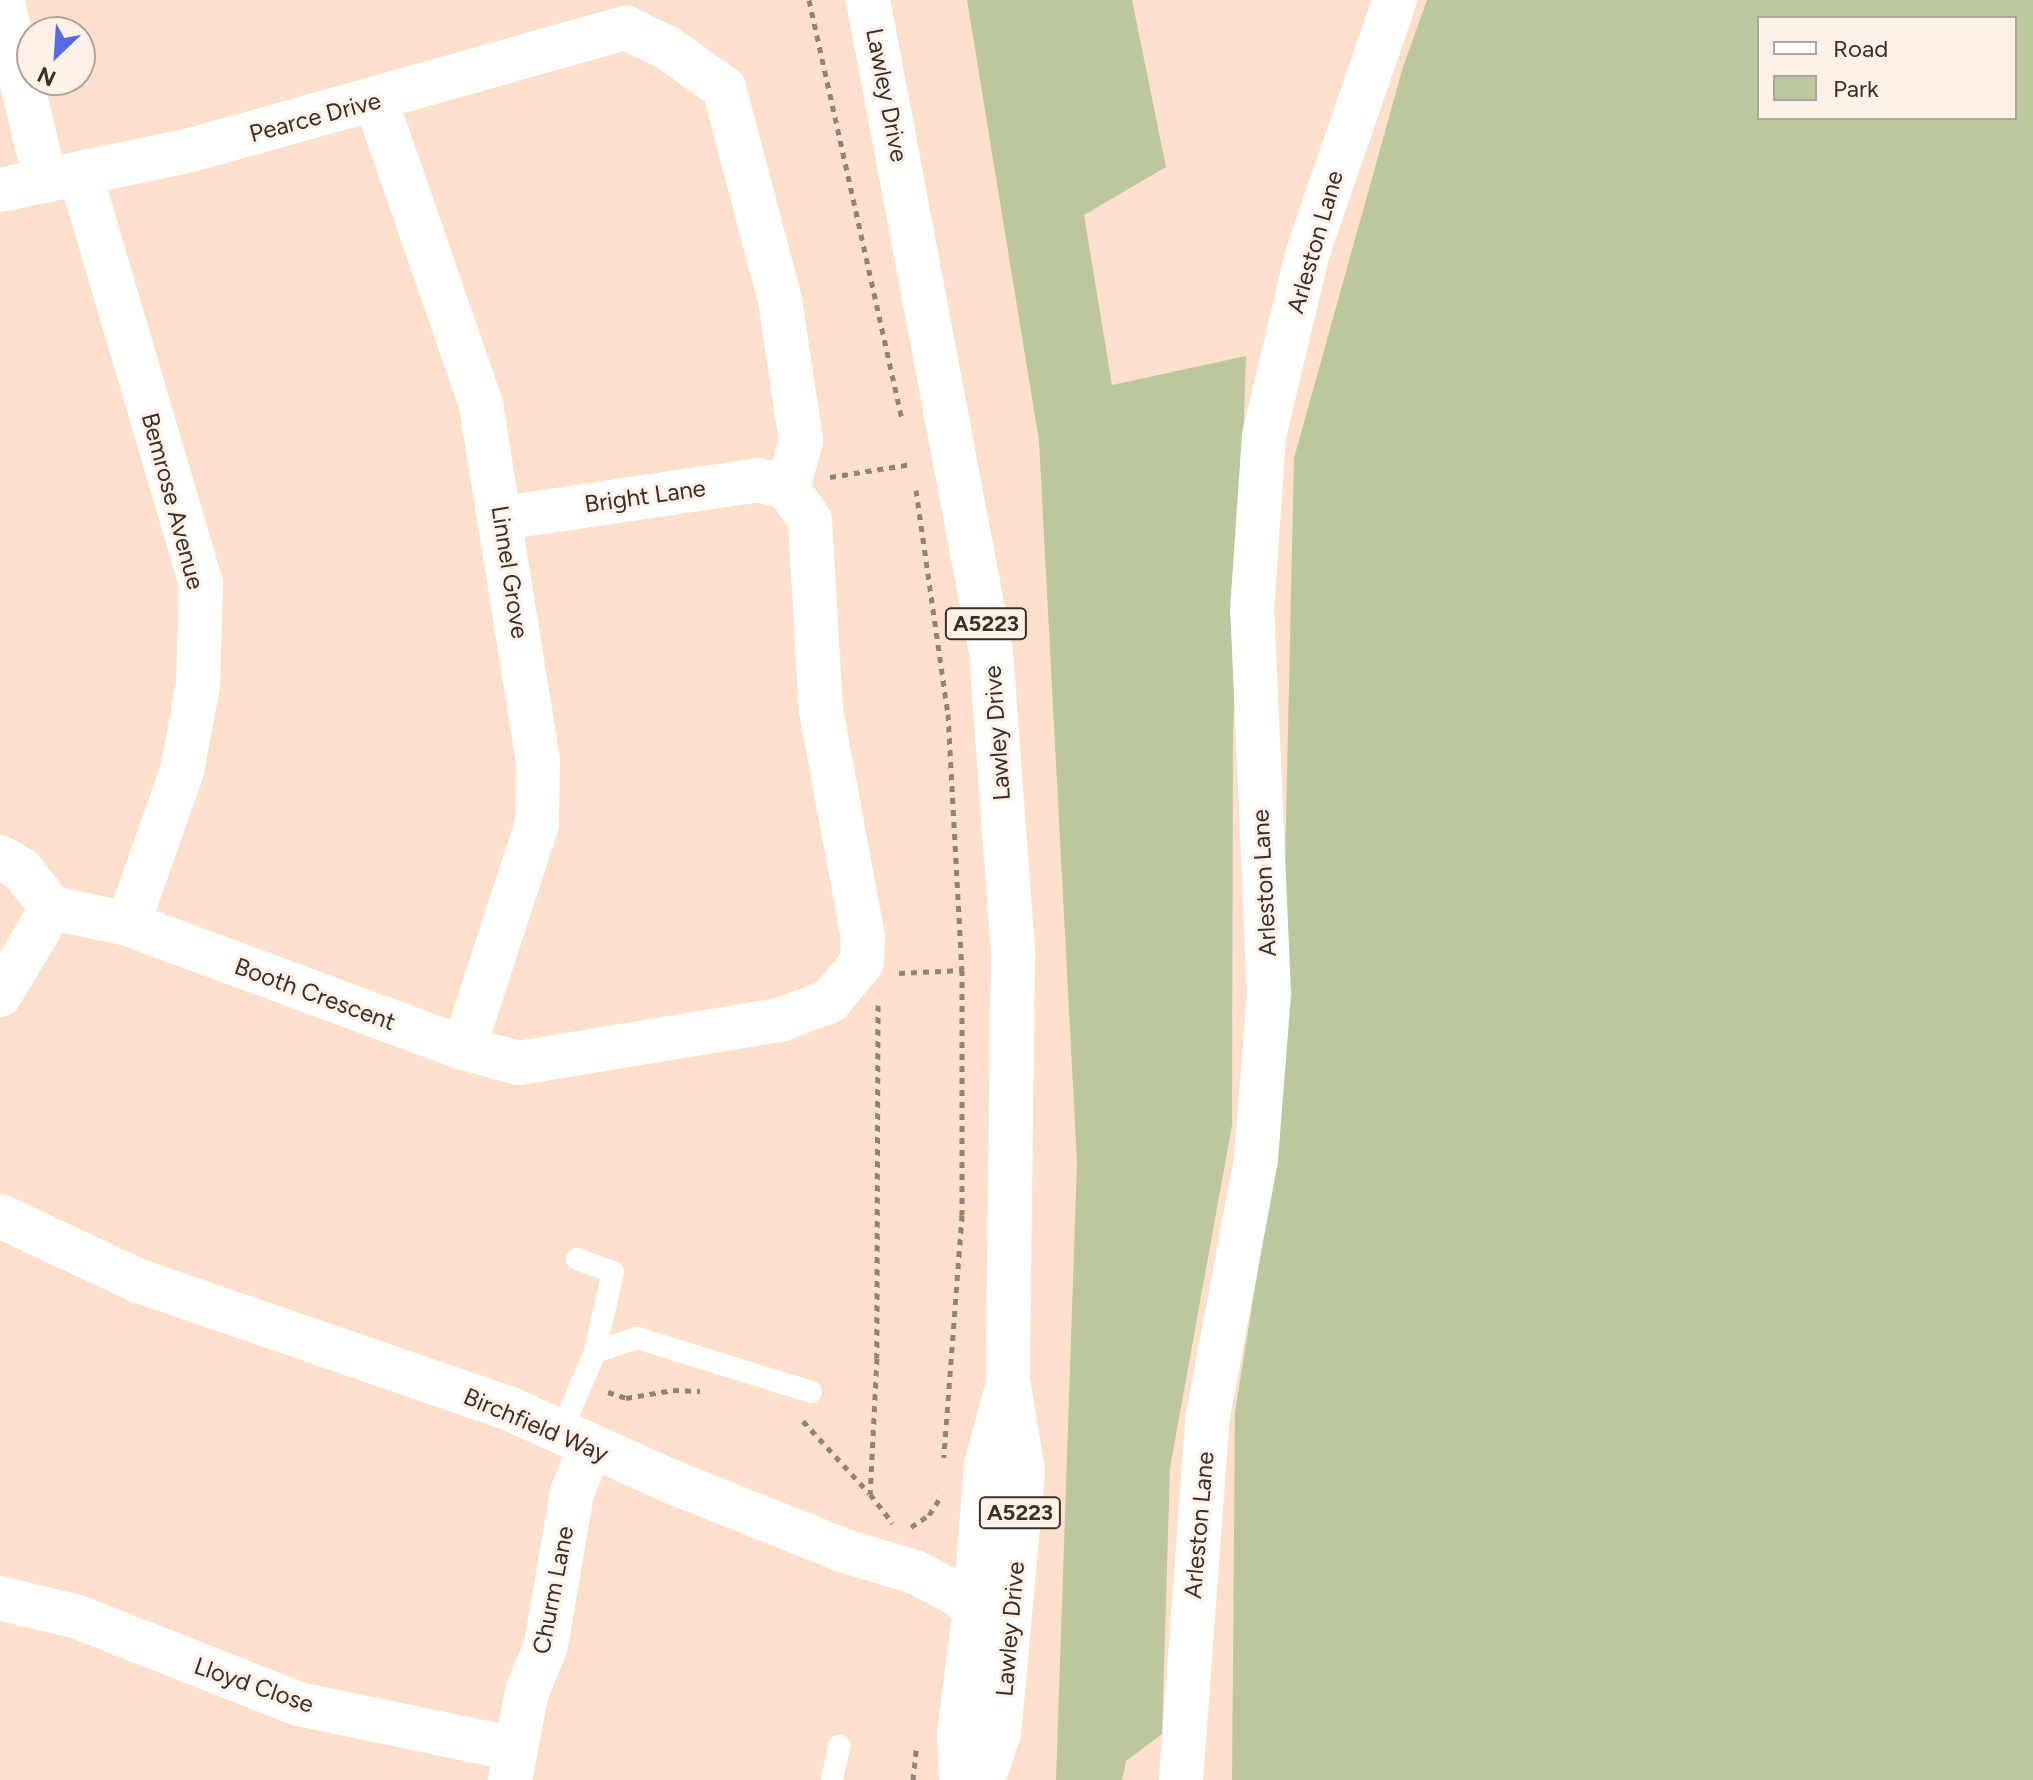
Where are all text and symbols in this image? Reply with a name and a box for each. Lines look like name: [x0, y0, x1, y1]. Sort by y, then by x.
north arrow: [16, 16, 96, 96]
legend: [1757, 16, 2017, 120]
street label: Lawley Drive: [860, 26, 914, 164]
text: Road: [1833, 34, 1888, 63]
text: N: [33, 61, 60, 92]
text: Park: [1833, 74, 1879, 103]
street label: Pearce Drive: [246, 86, 384, 148]
street label: Arleston Lane: [1281, 167, 1349, 317]
street label: Bemrose Avenue: [136, 410, 210, 592]
street label: Bright Lane: [583, 473, 707, 519]
street label: Linnel Grove: [485, 503, 535, 641]
road number: A5223: [944, 606, 1028, 642]
street label: Lawley Drive: [978, 664, 1016, 802]
street label: Arleston Lane: [1246, 809, 1282, 957]
street label: Booth Crescent: [231, 952, 399, 1036]
street label: Birchfield Way: [459, 1382, 613, 1468]
street label: Arleston Lane: [1178, 1450, 1220, 1600]
road number: A5223: [978, 1495, 1062, 1531]
street label: Churm Lane: [526, 1524, 580, 1656]
street label: Lawley Drive: [990, 1560, 1030, 1698]
street label: Lloyd Close: [190, 1651, 318, 1719]

